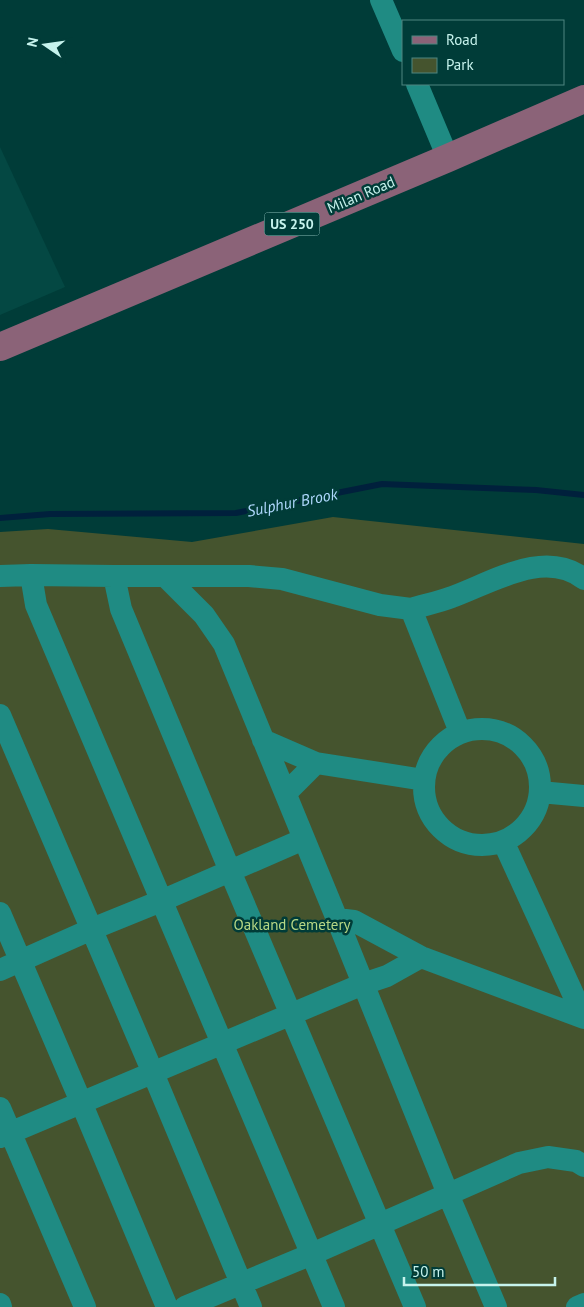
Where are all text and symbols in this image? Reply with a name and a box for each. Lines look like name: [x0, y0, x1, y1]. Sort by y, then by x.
north arrow: [20, 20, 70, 70]
legend: [402, 20, 564, 85]
text: Road: [446, 30, 478, 49]
text: N: [23, 36, 42, 49]
text: Park: [446, 55, 474, 74]
street label: Milan Road: [324, 172, 398, 217]
road number: US 250: [264, 212, 320, 235]
water label: Sulphur Brook: [245, 483, 340, 521]
park label: Oakland Cemetery: [233, 915, 351, 934]
scale bar: [404, 1254, 555, 1286]
text: 50 m: [412, 1262, 445, 1281]

